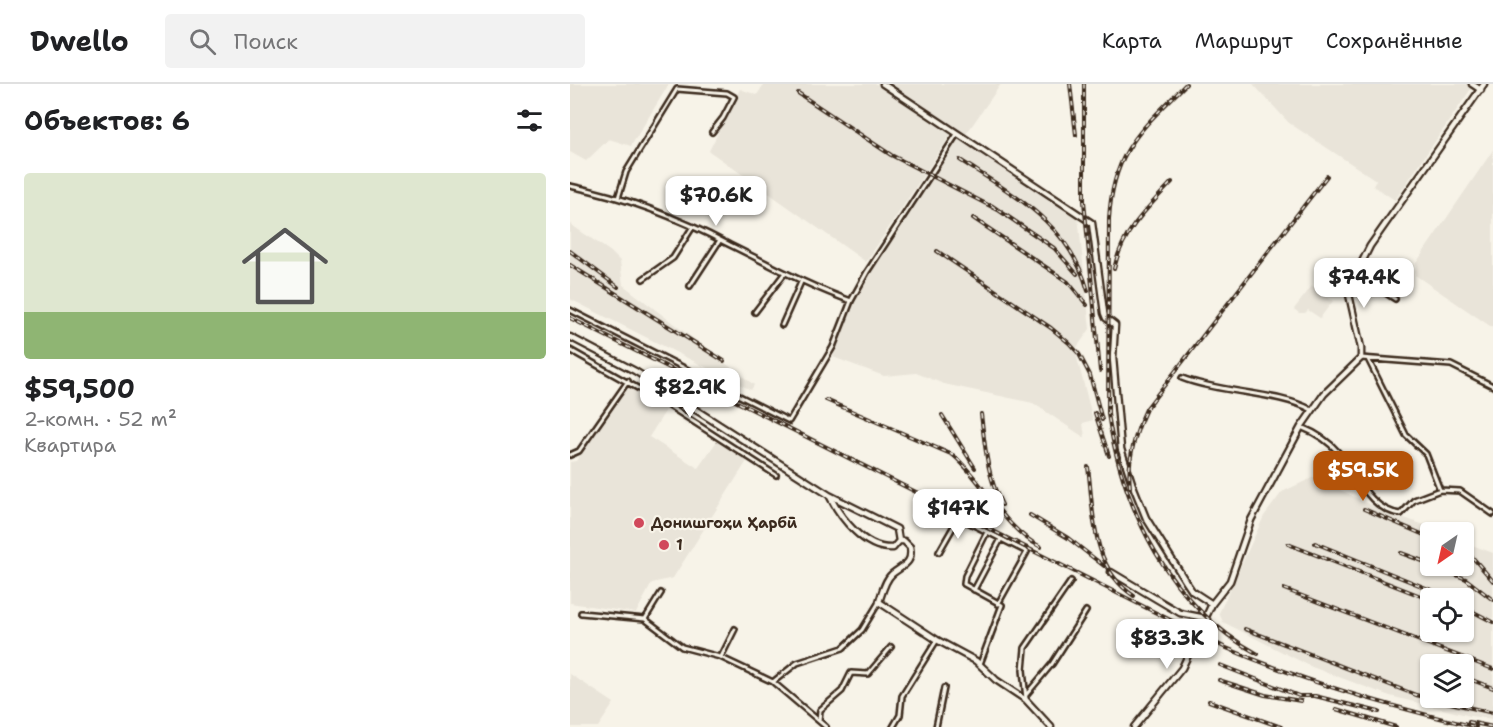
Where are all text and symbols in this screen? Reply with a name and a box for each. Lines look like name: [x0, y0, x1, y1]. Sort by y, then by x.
search box: [165, 14, 585, 68]
text: Dwello: [30, 22, 129, 60]
icon: search: [186, 25, 219, 58]
text: Поиск: [234, 27, 298, 56]
text: Карта: [1102, 27, 1162, 55]
text: Маршрут: [1195, 27, 1293, 55]
text: Сохранённые: [1326, 27, 1463, 55]
text: Объектов: 6: [24, 103, 190, 138]
icon: filters: [513, 104, 546, 137]
pin: $70.6K: [667, 176, 765, 227]
text: $70.6K: [679, 182, 753, 208]
icon: home: [231, 212, 339, 320]
pin: $74.4K: [1315, 258, 1413, 309]
text: $74.4K: [1328, 264, 1400, 290]
pin: $82.9K: [641, 368, 739, 419]
text: $59,500: [24, 371, 135, 406]
text: $82.9K: [654, 374, 726, 400]
text: 2-комн. · 52 m²: [24, 406, 177, 432]
text: Квартира: [24, 432, 116, 458]
pin: $59.5K: [1314, 451, 1412, 502]
text: $59.5K: [1327, 457, 1399, 483]
pin: $147K: [916, 489, 1000, 540]
text: $147K: [927, 495, 989, 521]
place label: Донишгоҳи Ҳарбӣ: [651, 513, 798, 533]
marker: Донишгоҳи Ҳарбӣ: [632, 516, 646, 530]
north arrow: [1420, 522, 1474, 576]
map controls: [1420, 522, 1474, 708]
place label: 1: [676, 535, 683, 555]
marker: 1: [657, 538, 671, 552]
button: locate: [1420, 588, 1474, 642]
pin: $83.3K: [1118, 619, 1216, 670]
text: $83.3K: [1130, 625, 1204, 651]
button: layers: [1420, 654, 1474, 708]

